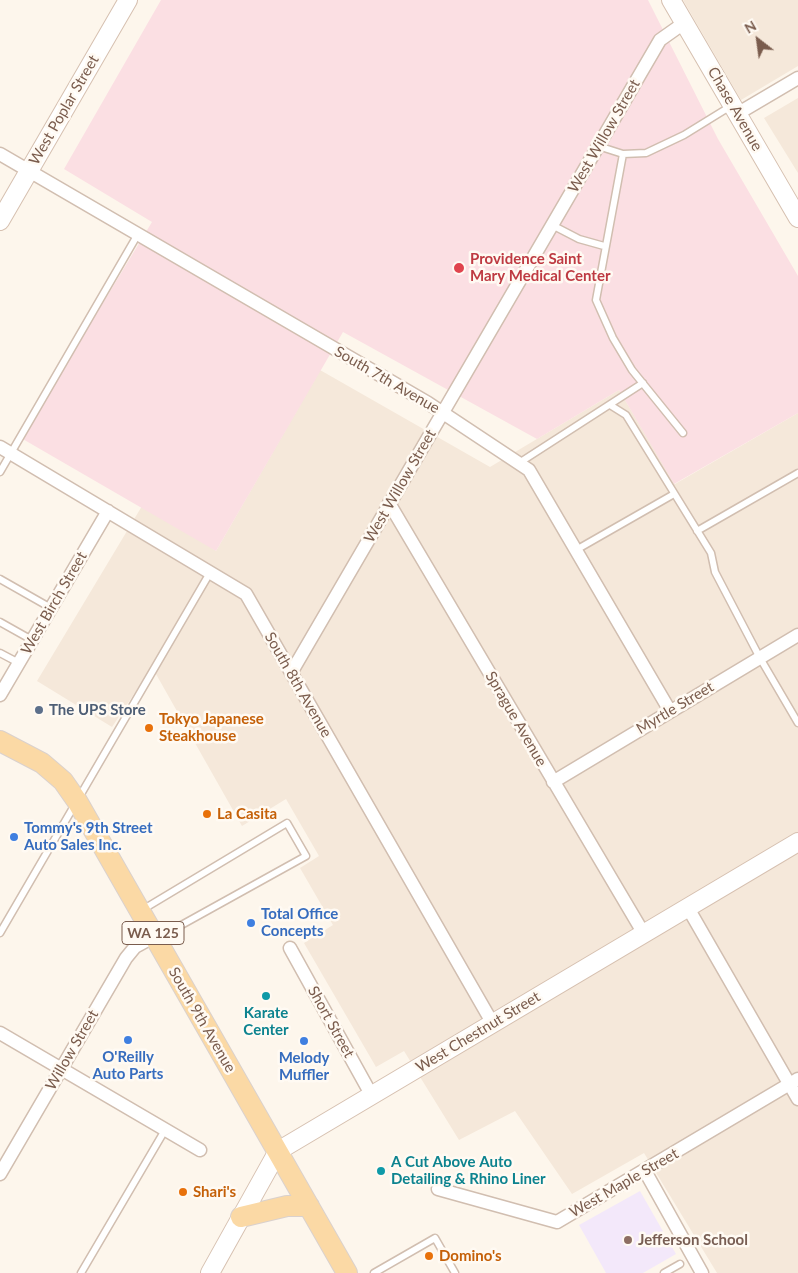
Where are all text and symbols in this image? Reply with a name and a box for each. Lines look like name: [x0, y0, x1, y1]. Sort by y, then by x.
north arrow: [733, 15, 783, 65]
text: N: [741, 17, 759, 37]
street label: West Poplar Street: [25, 52, 103, 168]
street label: Chase Avenue: [704, 64, 766, 154]
street label: West Willow Street: [564, 76, 644, 196]
place label: Providence Saint Mary Medical Center: [470, 250, 610, 285]
marker: Providence Saint Mary Medical Center: [452, 261, 466, 275]
street label: South 7th Avenue: [331, 343, 443, 417]
street label: West Willow Street: [360, 426, 440, 546]
street label: West Birch Street: [17, 548, 91, 658]
street label: South 8th Avenue: [261, 629, 335, 741]
street label: Sprague Avenue: [482, 668, 550, 770]
street label: Myrtle Street: [633, 678, 717, 738]
place label: The UPS Store: [49, 701, 146, 719]
marker: The UPS Store: [33, 704, 45, 716]
place label: Tokyo Japanese Steakhouse: [159, 710, 264, 745]
marker: Tokyo Japanese Steakhouse: [143, 722, 155, 734]
place label: La Casita: [217, 805, 277, 823]
marker: La Casita: [201, 808, 213, 820]
place label: Tommy's 9th Street Auto Sales Inc.: [24, 819, 153, 854]
marker: Tommy's 9th Street Auto Sales Inc.: [8, 831, 20, 843]
place label: Total Office Concepts: [261, 905, 338, 940]
marker: Total Office Concepts: [245, 917, 257, 929]
road number: WA 125: [122, 921, 184, 944]
street label: South 9th Avenue: [165, 964, 239, 1076]
street label: Short Street: [304, 983, 358, 1061]
street label: West Chestnut Street: [413, 988, 543, 1076]
marker: Karate Center: [260, 990, 272, 1002]
place label: Karate Center: [243, 1004, 289, 1039]
street label: Willow Street: [42, 1007, 102, 1093]
marker: O'Reilly Auto Parts: [122, 1034, 134, 1046]
marker: Melody Muffler: [298, 1035, 310, 1047]
place label: O'Reilly Auto Parts: [93, 1048, 163, 1083]
place label: Melody Muffler: [279, 1049, 329, 1084]
street label: West Maple Street: [566, 1145, 682, 1221]
place label: A Cut Above Auto Detailing & Rhino Liner: [391, 1153, 546, 1188]
marker: A Cut Above Auto Detailing & Rhino Liner: [375, 1165, 387, 1177]
place label: Shari's: [193, 1183, 236, 1201]
marker: Shari's: [177, 1186, 189, 1198]
place label: Jefferson School: [638, 1231, 748, 1249]
marker: Jefferson School: [622, 1234, 634, 1246]
place label: Domino's: [439, 1247, 502, 1265]
marker: Domino's: [423, 1250, 435, 1262]

